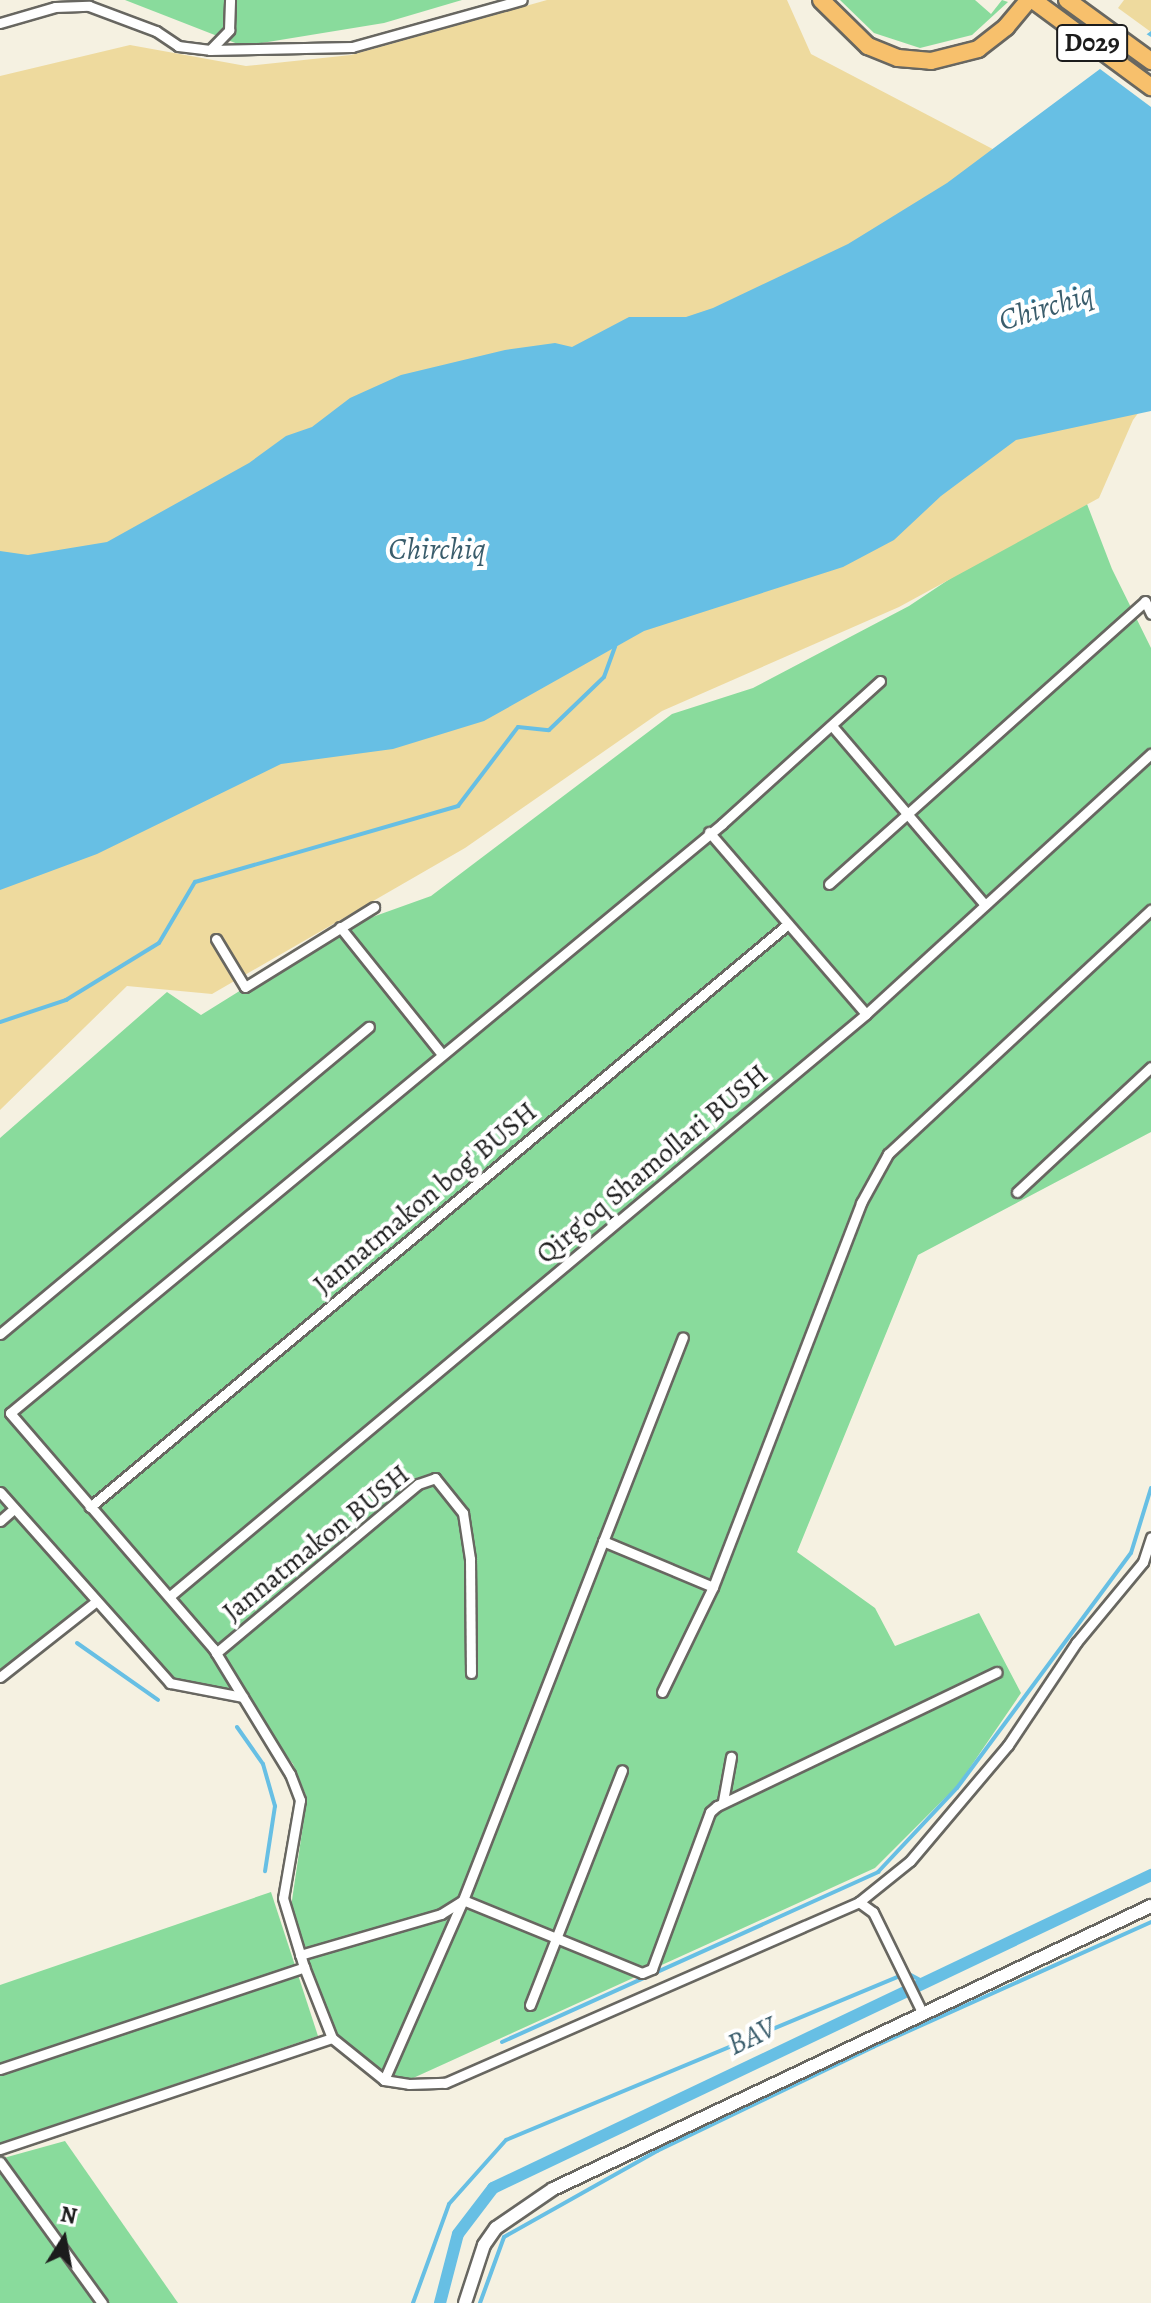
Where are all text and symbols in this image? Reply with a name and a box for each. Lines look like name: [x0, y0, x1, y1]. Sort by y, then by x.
road number: D029: [1056, 21, 1128, 65]
water label: Chirchiq: [994, 276, 1098, 338]
water label: Chirchiq: [389, 531, 485, 567]
street label: Qirg'oq Shamollari BUSH: [529, 1057, 775, 1271]
street label: Jannatmakon bog' BUSH: [306, 1095, 544, 1301]
street label: Jannatmakon BUSH: [216, 1457, 416, 1629]
water label: BAV: [722, 2009, 782, 2063]
north arrow: [24, 2199, 104, 2279]
text: N: [58, 2199, 79, 2232]

